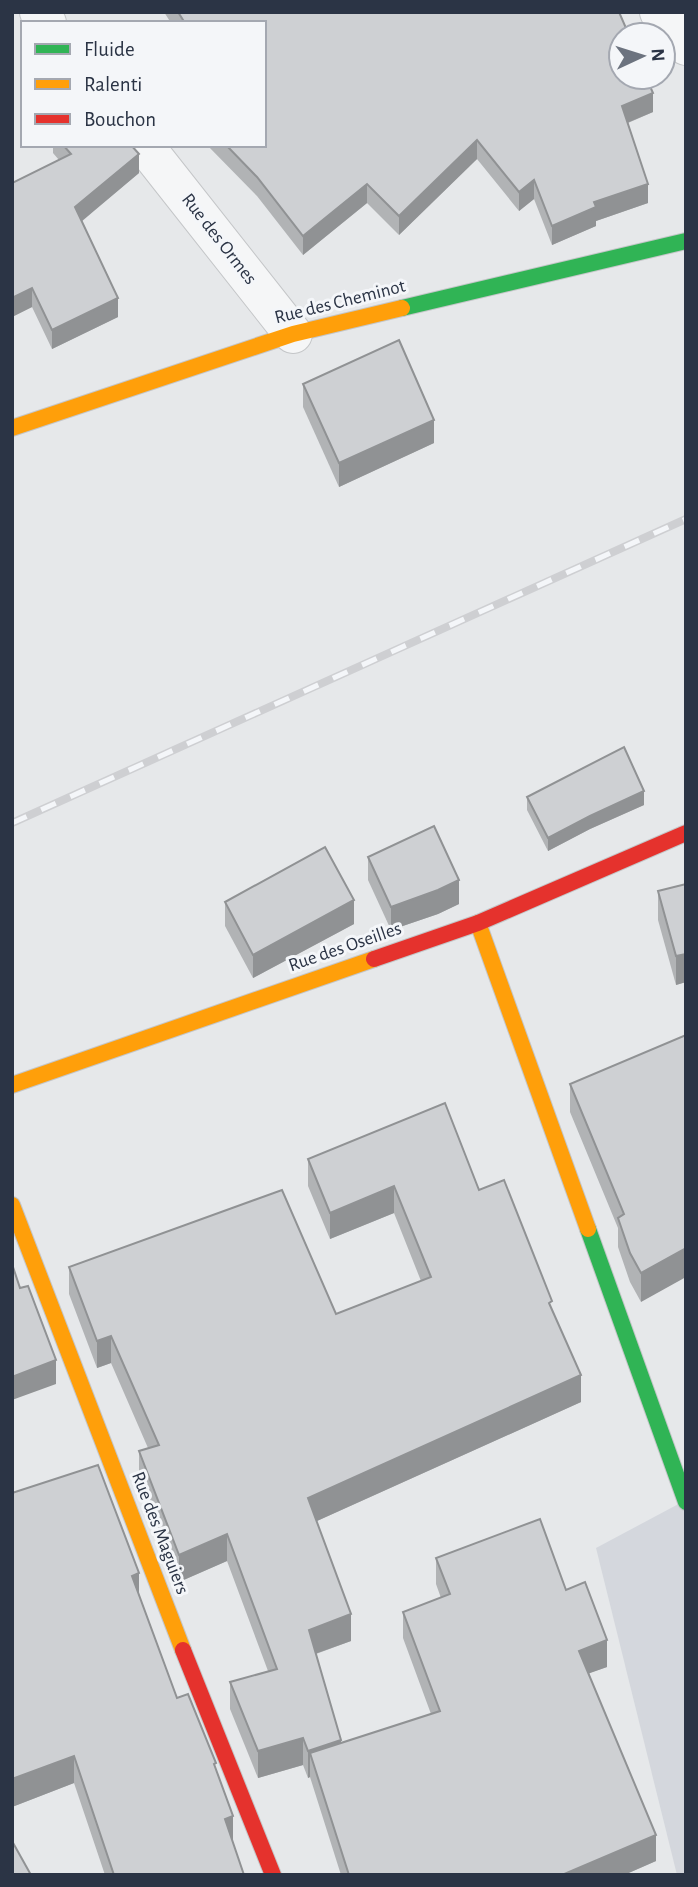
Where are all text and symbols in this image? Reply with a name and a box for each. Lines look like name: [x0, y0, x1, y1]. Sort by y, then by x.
legend: [21, 21, 266, 147]
north arrow: [607, 21, 677, 91]
text: Fluide: [84, 39, 135, 60]
text: N: [648, 48, 667, 62]
text: Ralenti: [84, 74, 142, 95]
text: Bouchon: [84, 109, 156, 130]
street label: Rue des Ormes: [178, 190, 260, 288]
street label: Rue des Cheminot: [273, 277, 407, 327]
street label: Rue des Oseilles: [286, 919, 404, 975]
street label: Rue des Maguiers: [128, 1469, 192, 1597]

